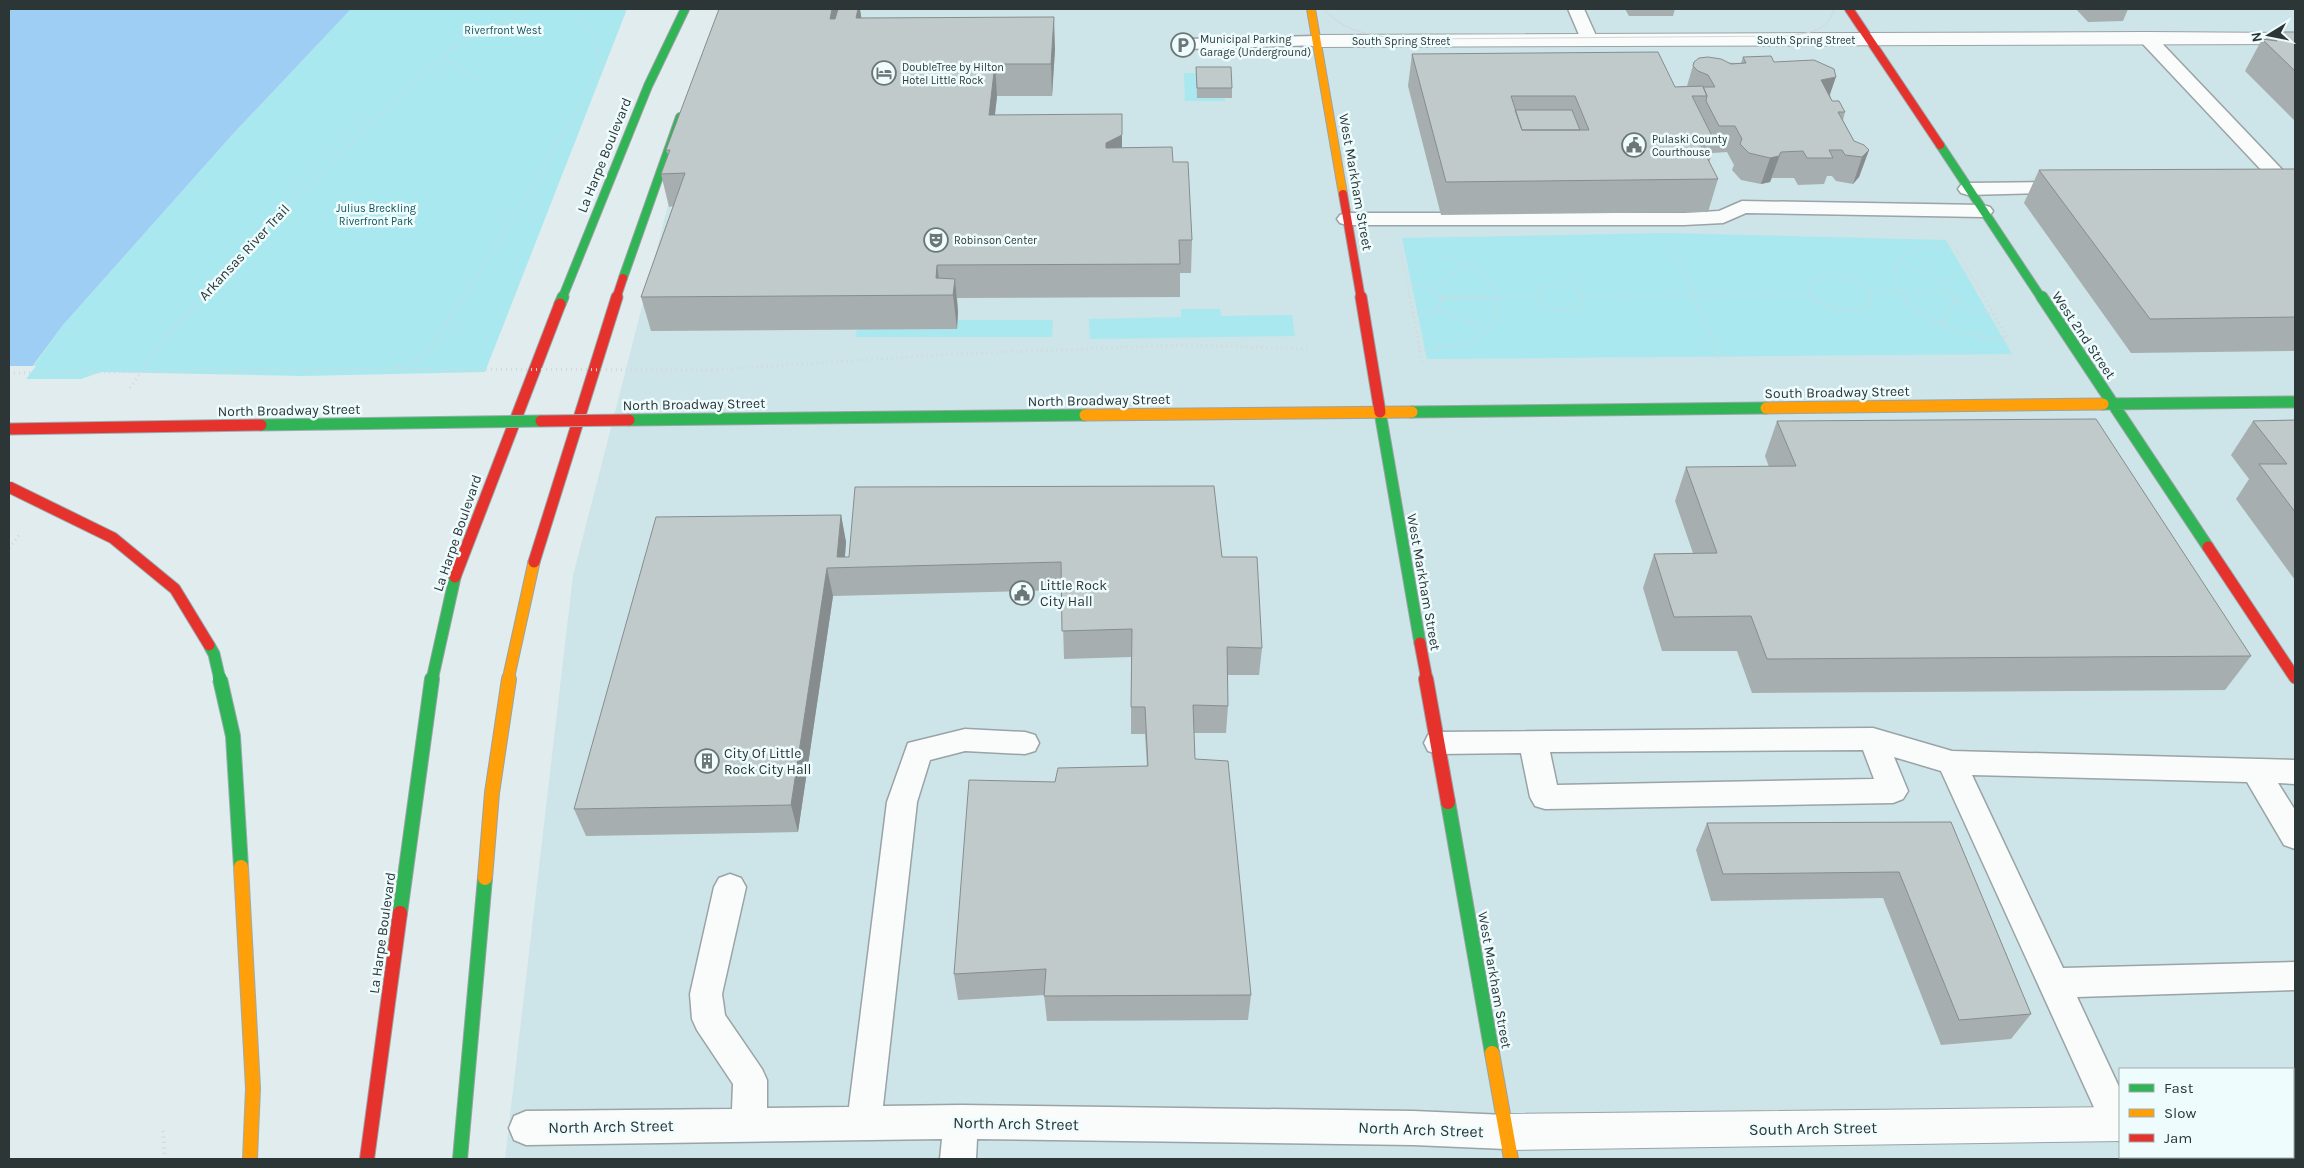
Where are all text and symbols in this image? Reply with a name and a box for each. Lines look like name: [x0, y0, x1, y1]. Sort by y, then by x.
north arrow: [2244, 10, 2294, 60]
park label: Riverfront West: [464, 24, 542, 37]
text: N: [2247, 31, 2266, 44]
parking icon: Municipal Parking Garage (Underground): [1170, 32, 1196, 58]
place label: Municipal Parking Garage (Underground): [1200, 33, 1311, 59]
street label: South Spring Street: [1757, 34, 1855, 47]
street label: South Spring Street: [1352, 35, 1450, 48]
hotel icon: DoubleTree by Hilton Hotel Little Rock: [871, 60, 897, 86]
place label: DoubleTree by Hilton Hotel Little Rock: [902, 61, 1004, 87]
street label: La Harpe Boulevard: [574, 95, 635, 215]
street label: West Markham Street: [1335, 112, 1376, 252]
public building icon: Pulaski County Courthouse: [1621, 132, 1647, 158]
place label: Pulaski County Courthouse: [1652, 133, 1727, 159]
street label: Arkansas River Trail: [195, 201, 293, 304]
park label: Julius Breckling Riverfront Park: [336, 202, 417, 228]
theatre icon: Robinson Center: [923, 227, 949, 253]
place label: Robinson Center: [954, 234, 1037, 247]
street label: West 2nd Street: [2048, 288, 2119, 382]
street label: South Broadway Street: [1764, 383, 1910, 402]
street label: North Broadway Street: [1027, 391, 1171, 410]
street label: North Broadway Street: [622, 395, 766, 414]
street label: North Broadway Street: [217, 401, 361, 420]
street label: La Harpe Boulevard: [430, 473, 485, 594]
street label: West Markham Street: [1403, 512, 1444, 652]
place label: Little Rock City Hall: [1040, 577, 1107, 610]
public building icon: Little Rock City Hall: [1009, 580, 1035, 606]
place label: City Of Little Rock City Hall: [724, 745, 811, 778]
building icon: City Of Little Rock City Hall: [694, 748, 720, 774]
street label: La Harpe Boulevard: [366, 871, 399, 995]
street label: West Markham Street: [1474, 910, 1515, 1050]
legend: [2119, 1068, 2294, 1158]
text: Fast: [2164, 1079, 2194, 1097]
text: Slow: [2164, 1104, 2196, 1122]
street label: North Arch Street: [953, 1113, 1079, 1134]
street label: North Arch Street: [548, 1116, 674, 1137]
street label: North Arch Street: [1358, 1118, 1484, 1141]
street label: South Arch Street: [1749, 1118, 1877, 1139]
text: Jam: [2164, 1129, 2192, 1147]

